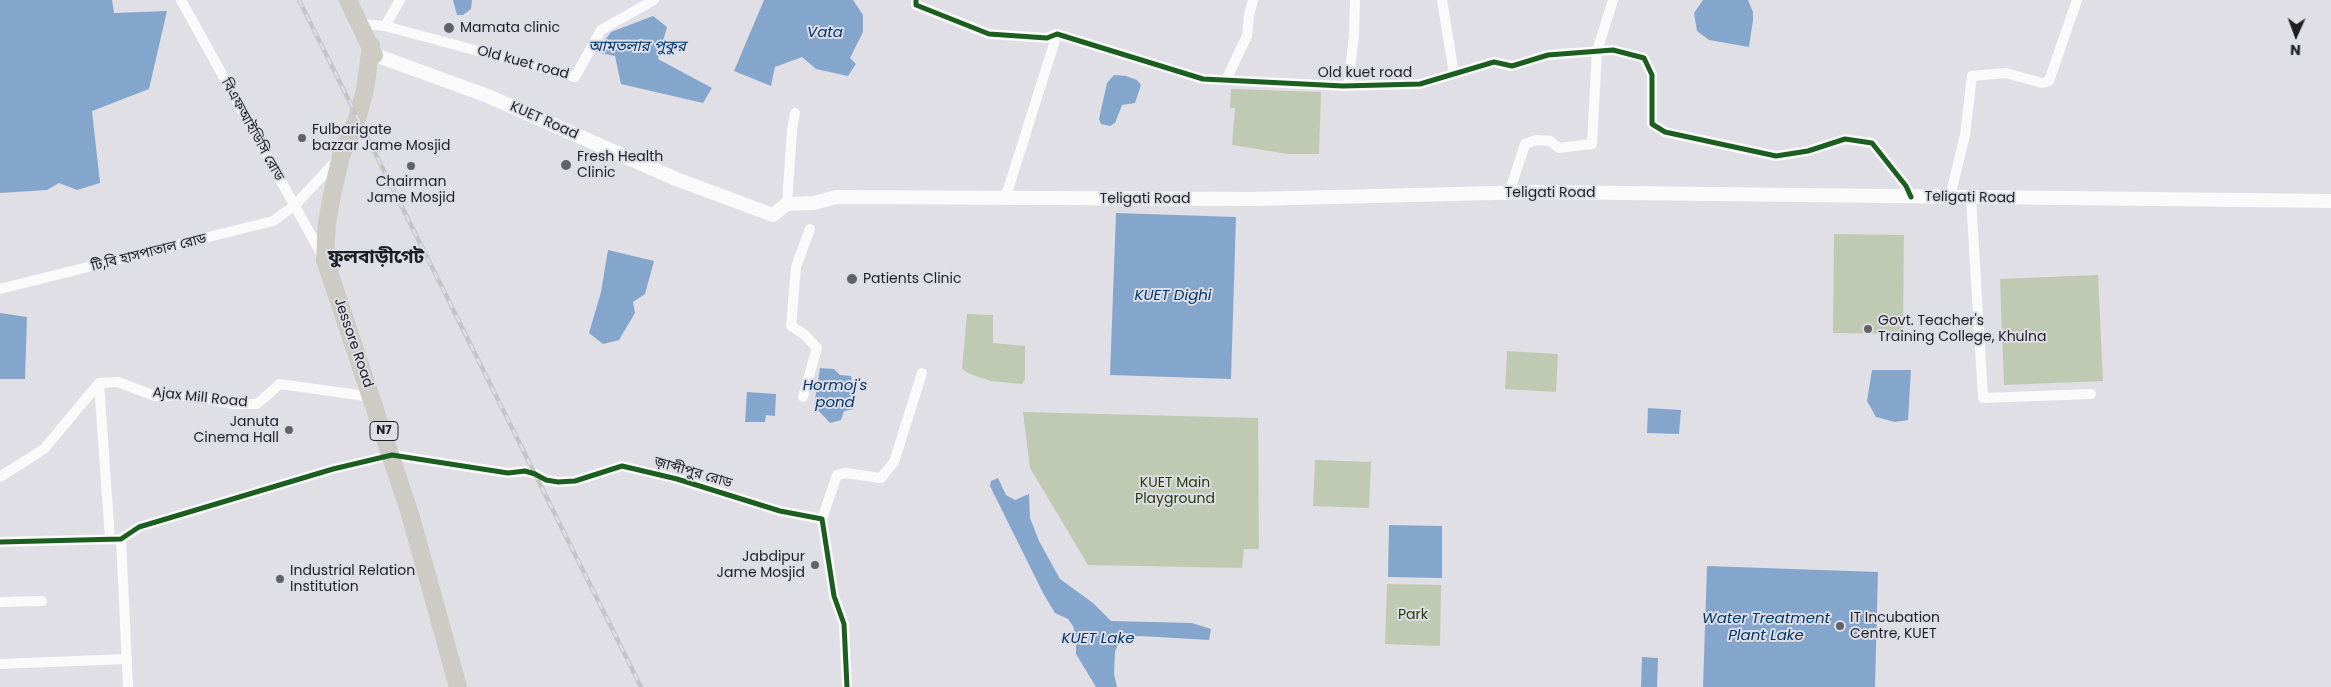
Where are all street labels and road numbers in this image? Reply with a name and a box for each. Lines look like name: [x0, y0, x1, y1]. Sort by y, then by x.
street label: Old kuet road: [475, 43, 571, 83]
street label: Old kuet road: [1318, 65, 1412, 81]
street label: বিএফআইডিসি রোড: [217, 76, 287, 184]
street label: KUET Road: [507, 99, 581, 143]
street label: Teligati Road: [1505, 185, 1595, 201]
street label: Teligati Road: [1924, 189, 2016, 207]
street label: Teligati Road: [1100, 191, 1190, 207]
street label: টি,বি হাসপাতাল রোড: [90, 231, 208, 275]
street label: Jessore Road: [330, 296, 376, 390]
street label: Ajax Mill Road: [152, 385, 248, 411]
road number: N7: [370, 422, 398, 441]
street label: জ়াব্দীপুর রোড: [652, 454, 734, 492]

